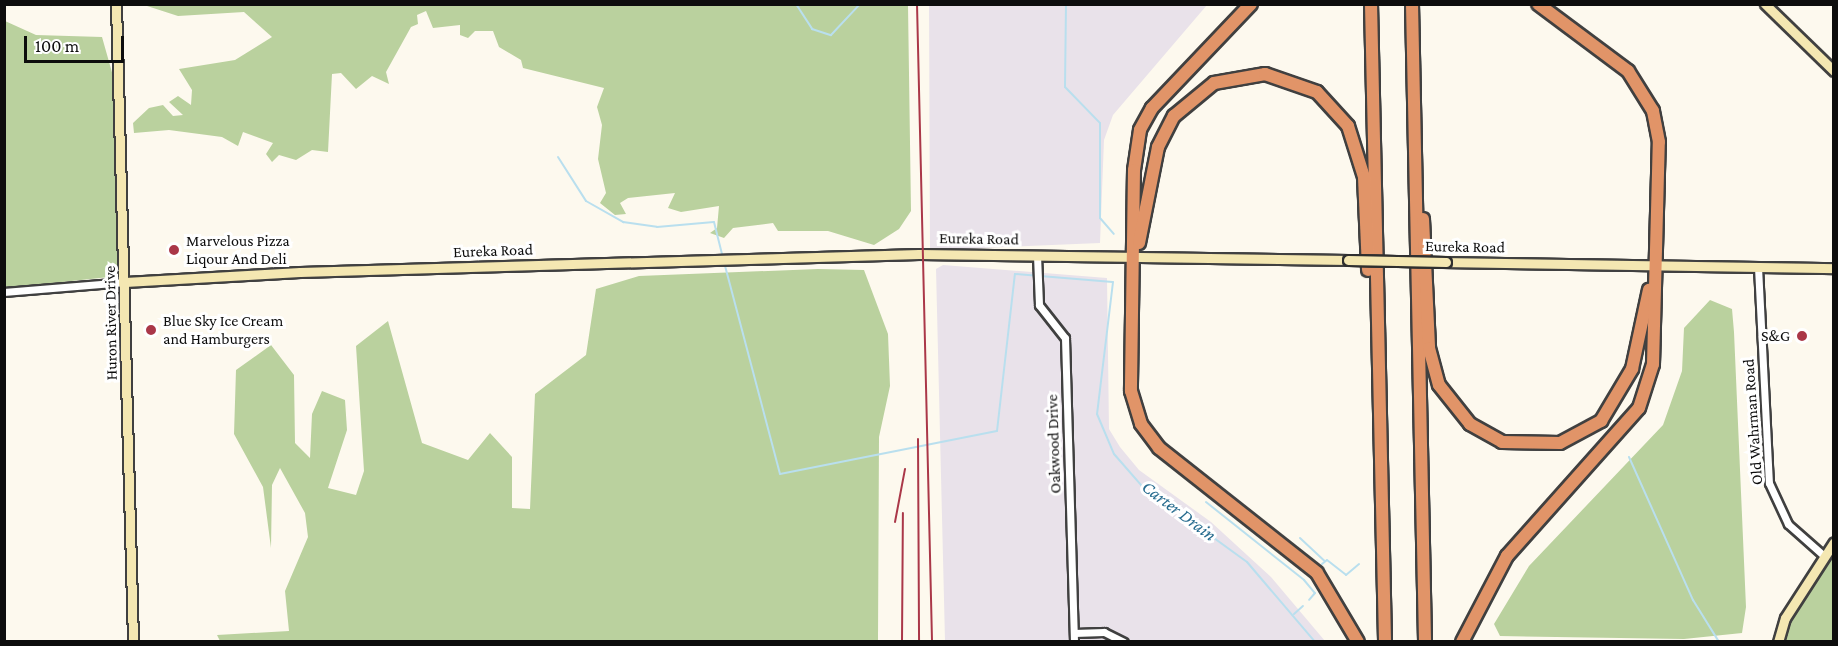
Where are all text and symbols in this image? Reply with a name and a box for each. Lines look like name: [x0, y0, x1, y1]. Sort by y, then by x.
scale bar: [27, 24, 128, 62]
text: 100 m: [35, 36, 79, 56]
street label: Eureka Road: [939, 229, 1019, 249]
place label: Marvelous Pizza Liqour And Deli: [186, 231, 290, 269]
street label: Eureka Road: [1425, 237, 1505, 257]
street label: Eureka Road: [453, 240, 533, 262]
marker: Marvelous Pizza Liqour And Deli: [167, 243, 181, 257]
street label: Huron River Drive: [100, 266, 122, 380]
place label: Blue Sky Ice Cream and Hamburgers: [163, 311, 283, 349]
marker: Blue Sky Ice Cream and Hamburgers: [144, 323, 158, 337]
place label: S&G: [1761, 326, 1790, 346]
marker: S&G: [1795, 329, 1809, 343]
street label: Old Wahrman Road: [1739, 358, 1767, 486]
street label: Oakwood Drive: [1043, 394, 1065, 494]
water label: Carter Drain: [1138, 476, 1220, 546]

